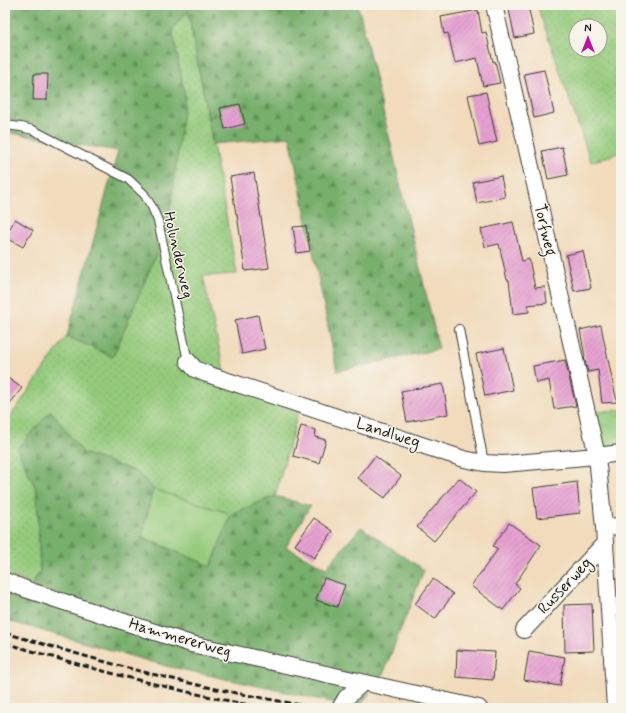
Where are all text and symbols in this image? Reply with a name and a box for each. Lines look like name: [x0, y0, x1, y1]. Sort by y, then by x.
north arrow: [568, 18, 608, 58]
text: N: [584, 22, 592, 36]
street label: Torfweg: [528, 202, 561, 258]
street label: Holunderweg: [158, 209, 198, 301]
street label: Landlweg: [353, 413, 423, 454]
street label: Russerweg: [533, 553, 597, 620]
street label: Hammererweg: [126, 613, 234, 663]

